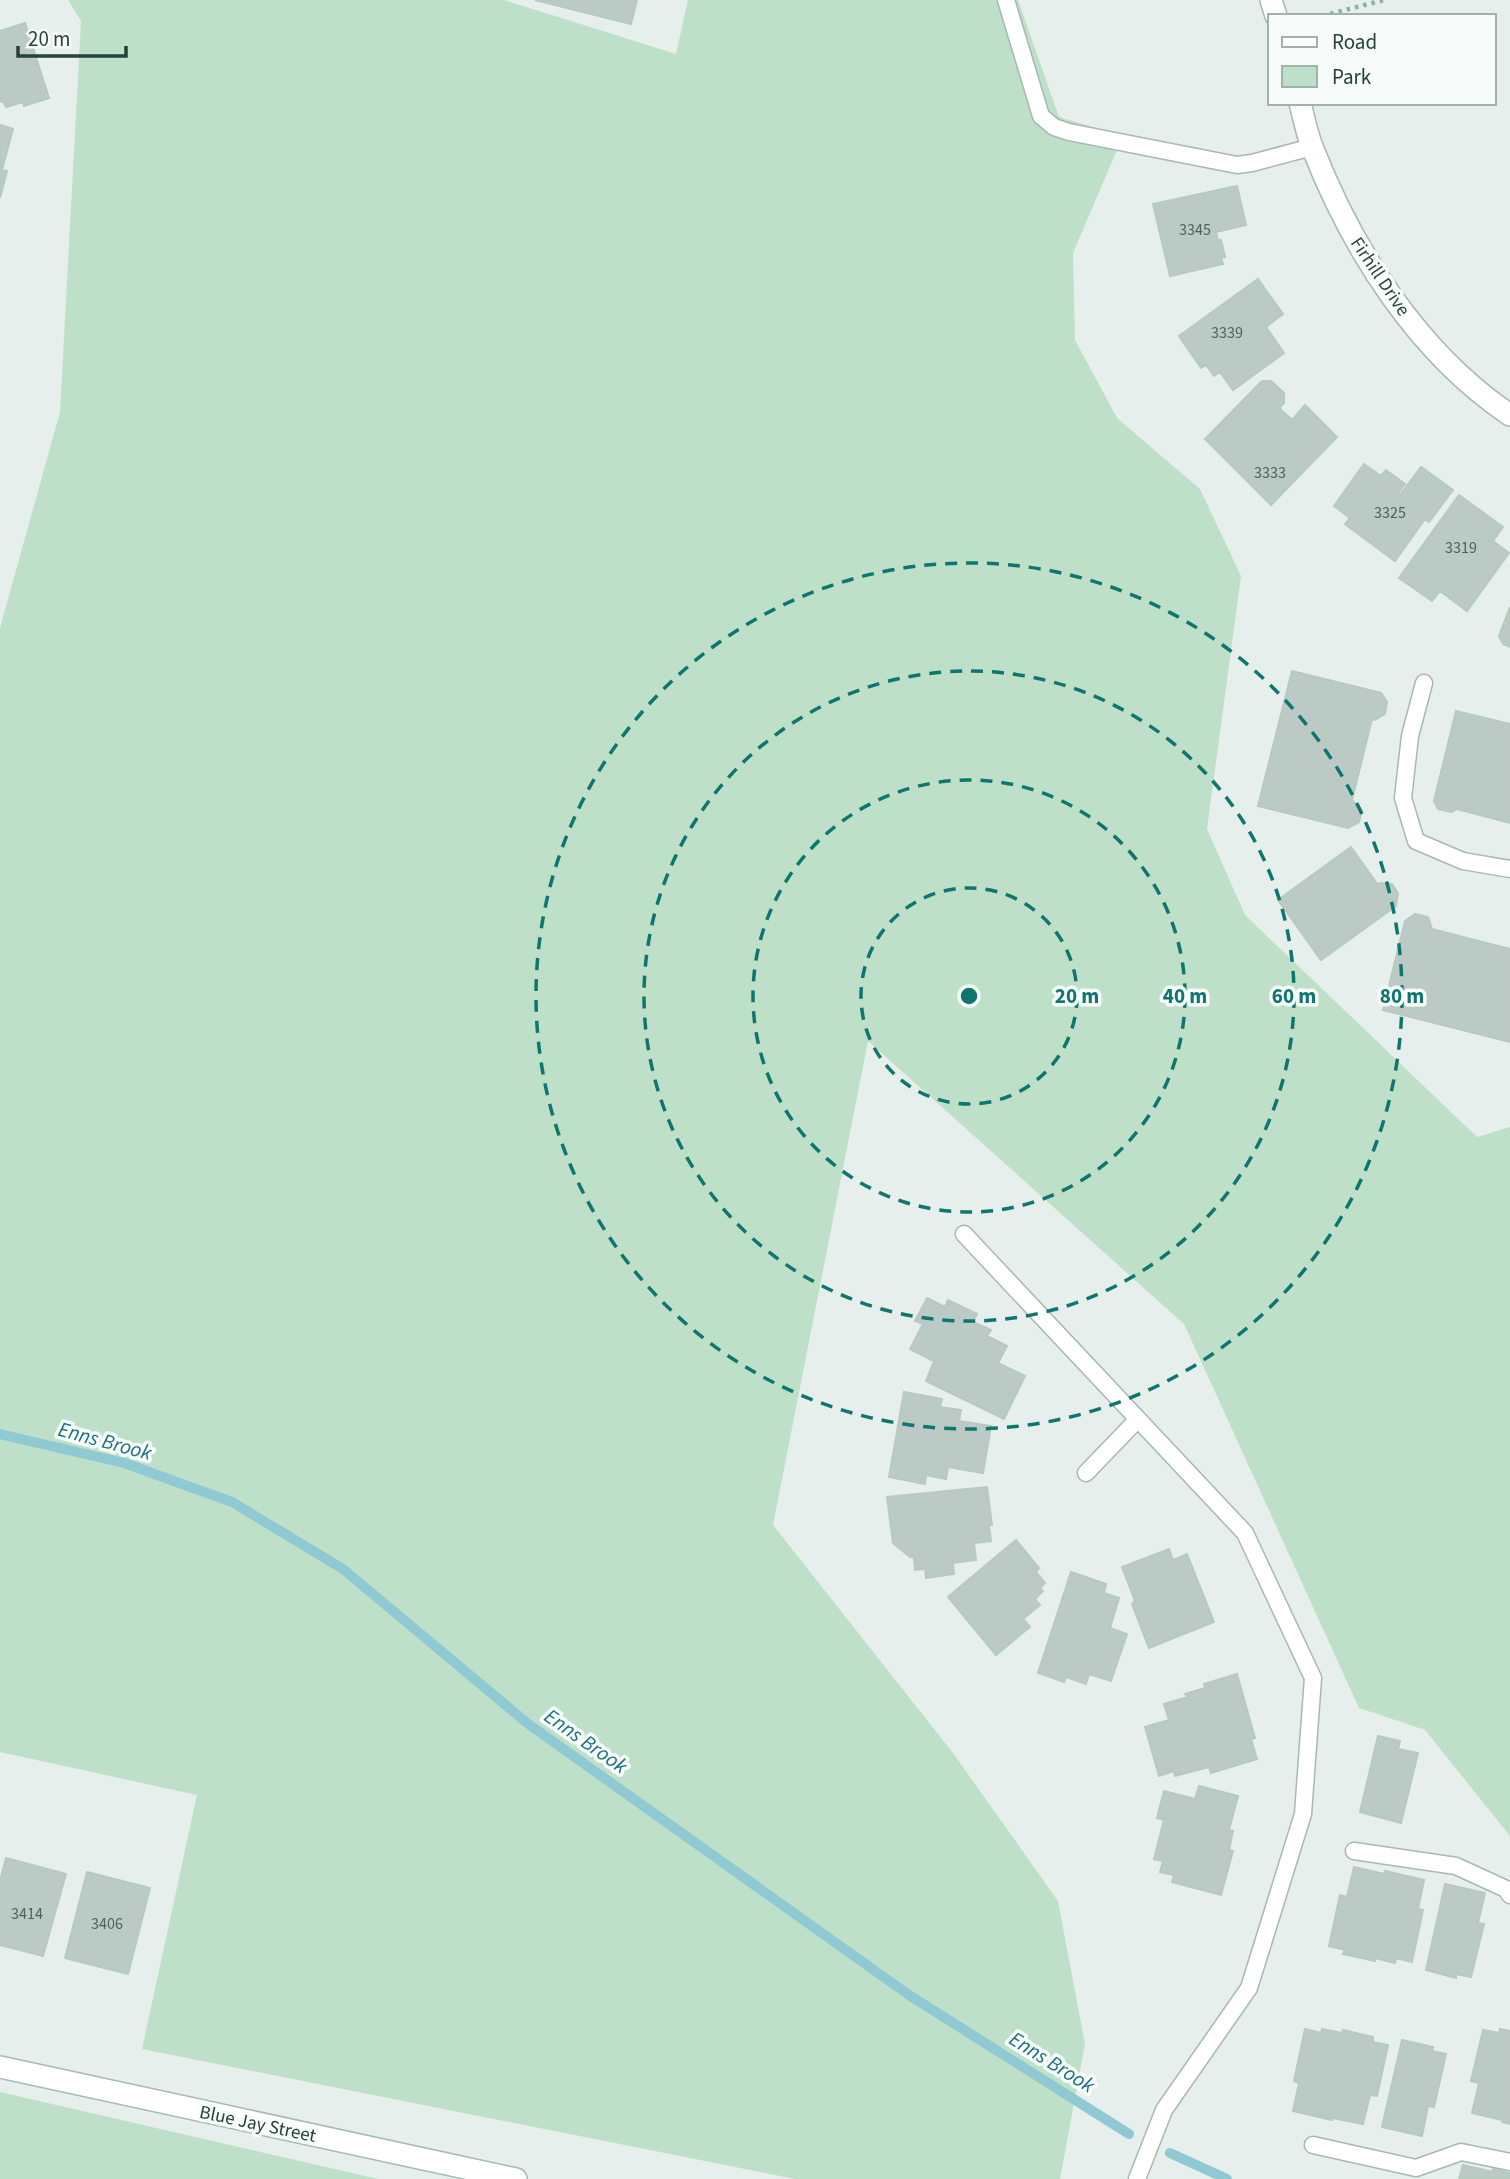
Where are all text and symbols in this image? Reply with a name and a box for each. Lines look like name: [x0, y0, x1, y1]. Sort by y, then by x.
scale bar: [18, 14, 126, 58]
legend: [1268, 14, 1496, 105]
text: 20 m: [28, 24, 70, 54]
text: Road: [1332, 27, 1377, 57]
text: Park: [1332, 62, 1372, 92]
house number: 3345: [1179, 219, 1211, 241]
street label: Firhill Drive: [1343, 232, 1416, 322]
house number: 3339: [1211, 322, 1243, 344]
house number: 3333: [1254, 462, 1286, 484]
house number: 3325: [1374, 502, 1406, 524]
house number: 3319: [1445, 537, 1477, 559]
text: 20 m: [1055, 981, 1099, 1011]
text: 40 m: [1163, 981, 1207, 1011]
text: 60 m: [1272, 981, 1316, 1011]
text: 80 m: [1380, 981, 1424, 1011]
centre of rings: [957, 984, 981, 1008]
water label: Enns Brook: [55, 1414, 156, 1468]
water label: Enns Brook: [538, 1701, 635, 1781]
house number: 3414: [11, 1903, 43, 1925]
house number: 3406: [91, 1913, 123, 1935]
water label: Enns Brook: [1003, 2024, 1101, 2101]
street label: Blue Jay Street: [197, 2099, 319, 2150]

